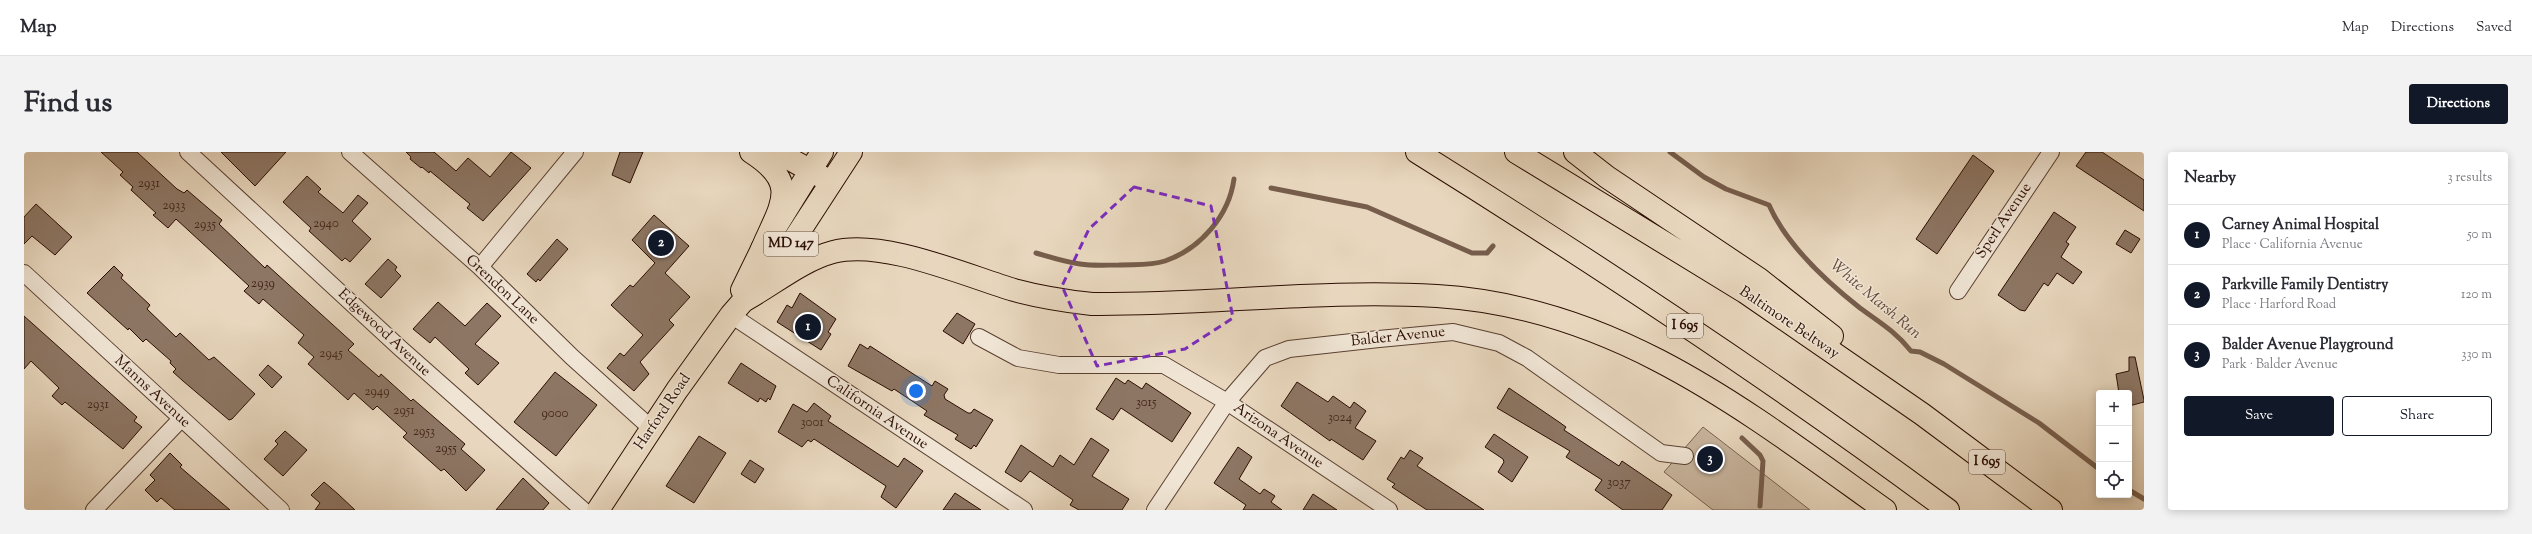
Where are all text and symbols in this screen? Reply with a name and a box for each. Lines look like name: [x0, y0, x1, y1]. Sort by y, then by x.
text: Map: [20, 14, 57, 41]
text: Map: [2342, 18, 2369, 38]
text: Directions: [2391, 18, 2454, 38]
text: Saved: [2476, 18, 2512, 38]
text: Find us: [24, 84, 112, 124]
button: Directions: [2409, 84, 2508, 124]
text: Nearby: [2184, 166, 2236, 190]
text: 3 results: [2447, 169, 2492, 187]
house number: 2931: [138, 175, 161, 193]
street label: Sperl Avenue: [1971, 179, 2037, 263]
house number: 2933: [163, 197, 185, 215]
house number: 2940: [313, 215, 339, 233]
text: Carney Animal Hospital: [2222, 215, 2379, 236]
house number: 2935: [194, 216, 217, 234]
text: 1: [2195, 226, 2199, 244]
text: 50 m: [2467, 226, 2492, 244]
pin: 2: [648, 228, 674, 258]
road number: MD 147: [764, 232, 818, 256]
text: Place · California Avenue: [2222, 236, 2363, 254]
street label: Grendon Lane: [461, 250, 543, 330]
water label: White Marsh Run: [1824, 255, 1926, 346]
house number: 2939: [251, 275, 275, 293]
text: Parkville Family Dentistry: [2222, 275, 2388, 296]
street label: Baltimore Beltway: [1735, 282, 1844, 365]
street label: Edgewood Avenue: [333, 284, 435, 382]
text: 2: [2194, 286, 2200, 304]
text: 120 m: [2461, 286, 2492, 304]
text: Place · Harford Road: [2222, 296, 2336, 314]
pin: 1: [795, 312, 821, 342]
road number: I 695: [1667, 314, 1703, 338]
street label: Balder Avenue: [1350, 322, 1446, 352]
text: Balder Avenue Playground: [2222, 335, 2393, 356]
house number: 2945: [319, 345, 343, 363]
text: 3: [2194, 346, 2200, 364]
text: 330 m: [2461, 346, 2492, 364]
street label: Manns Avenue: [109, 351, 195, 433]
text: Park · Balder Avenue: [2222, 356, 2338, 374]
street label: Harford Road: [630, 369, 697, 454]
street label: California Avenue: [822, 371, 932, 455]
your location: [906, 381, 926, 401]
house number: 2949: [364, 383, 390, 401]
map controls: [2096, 390, 2132, 498]
button: +: [2096, 390, 2132, 426]
house number: 3015: [1136, 394, 1157, 412]
house number: 2931: [87, 396, 110, 414]
button: Save: [2184, 396, 2334, 436]
button: Share: [2342, 396, 2492, 436]
street label: Arizona Avenue: [1229, 398, 1327, 474]
house number: 2951: [393, 402, 415, 420]
house number: 9000: [542, 405, 569, 423]
house number: 3024: [1328, 409, 1353, 427]
house number: 3001: [800, 414, 824, 432]
house number: 2953: [413, 423, 435, 441]
button: −: [2096, 426, 2132, 462]
house number: 2955: [435, 440, 457, 458]
pin: 3: [1697, 444, 1723, 474]
road number: I 695: [1969, 450, 2005, 474]
button: locate: [2096, 462, 2132, 498]
house number: 3037: [1607, 474, 1631, 492]

